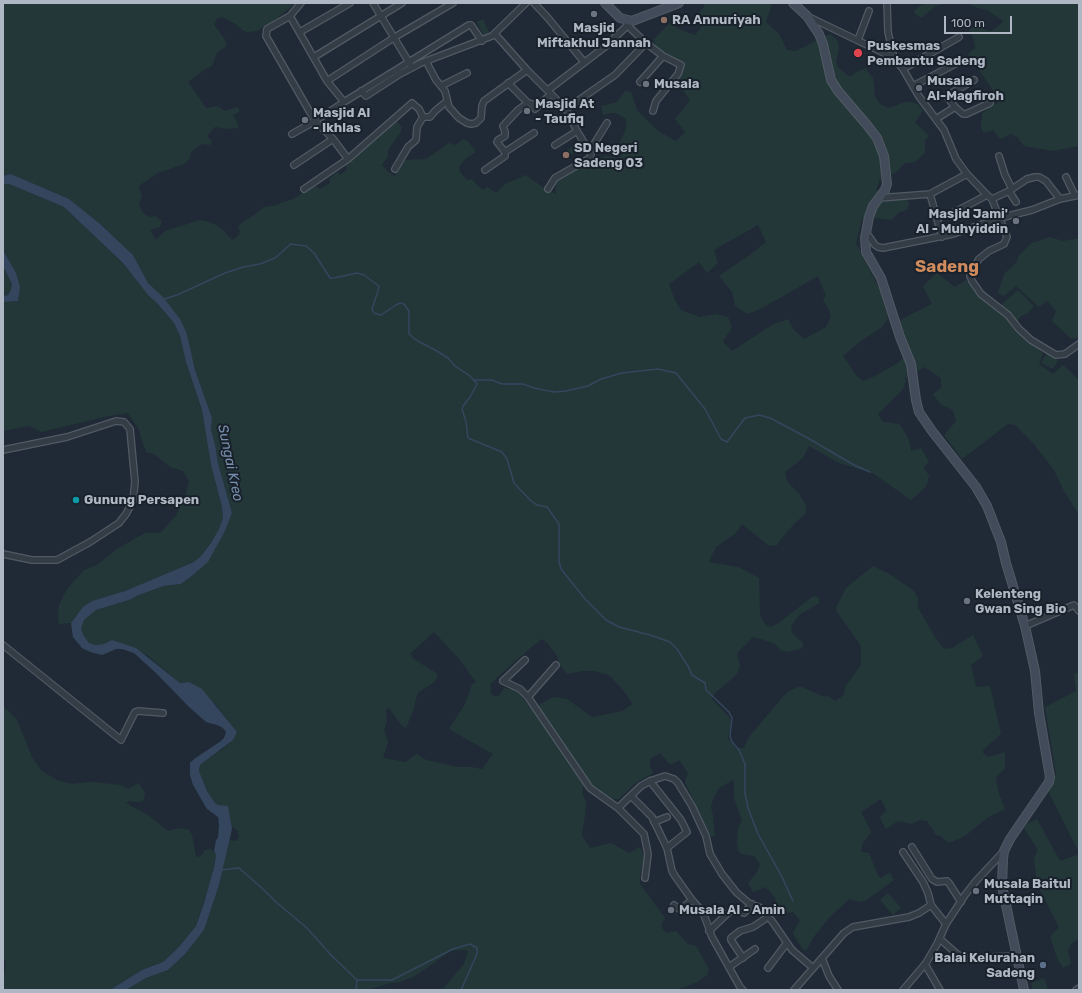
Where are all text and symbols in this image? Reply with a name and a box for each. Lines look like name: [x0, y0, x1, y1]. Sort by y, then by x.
scale bar: [946, 8, 1014, 34]
marker: Masjid Miftakhul Jannah: [589, 9, 599, 19]
place label: RA Annuriyah: [672, 12, 761, 28]
marker: RA Annuriyah: [659, 15, 669, 25]
text: 100 m: [951, 16, 985, 30]
place label: Masjid Miftakhul Jannah: [537, 20, 651, 51]
place label: Puskesmas Pembantu Sadeng: [867, 38, 985, 69]
marker: Puskesmas Pembantu Sadeng: [852, 47, 864, 59]
place label: Musala Al-Magfiroh: [927, 73, 1004, 104]
place label: Musala: [654, 76, 699, 92]
marker: Musala: [641, 79, 651, 89]
marker: Musala Al-Magfiroh: [914, 83, 924, 93]
place label: Masjid At - Taufiq: [535, 96, 594, 127]
place label: Masjid Al - Ikhlas: [313, 105, 370, 136]
marker: Masjid At - Taufiq: [522, 106, 532, 116]
marker: Masjid Al - Ikhlas: [300, 115, 310, 125]
place label: SD Negeri Sadeng 03: [574, 140, 643, 171]
marker: SD Negeri Sadeng 03: [561, 150, 571, 160]
place label: Masjid Jami' Al - Muhyiddin: [916, 206, 1008, 237]
marker: Masjid Jami' Al - Muhyiddin: [1011, 216, 1021, 226]
district label: Sadeng: [915, 257, 979, 277]
water label: Sungai Kreo: [214, 423, 246, 503]
place label: Gunung Persapen: [84, 492, 199, 508]
marker: Gunung Persapen: [71, 495, 81, 505]
place label: Kelenteng Gwan Sing Bio: [975, 586, 1066, 617]
marker: Kelenteng Gwan Sing Bio: [962, 596, 972, 606]
place label: Musala Baitul Muttaqin: [984, 876, 1071, 907]
marker: Musala Baitul Muttaqin: [971, 886, 981, 896]
place label: Musala Al - Amin: [679, 902, 785, 918]
marker: Musala Al - Amin: [666, 905, 676, 915]
place label: Balai Kelurahan Sadeng: [934, 950, 1035, 981]
marker: Balai Kelurahan Sadeng: [1038, 960, 1048, 970]

